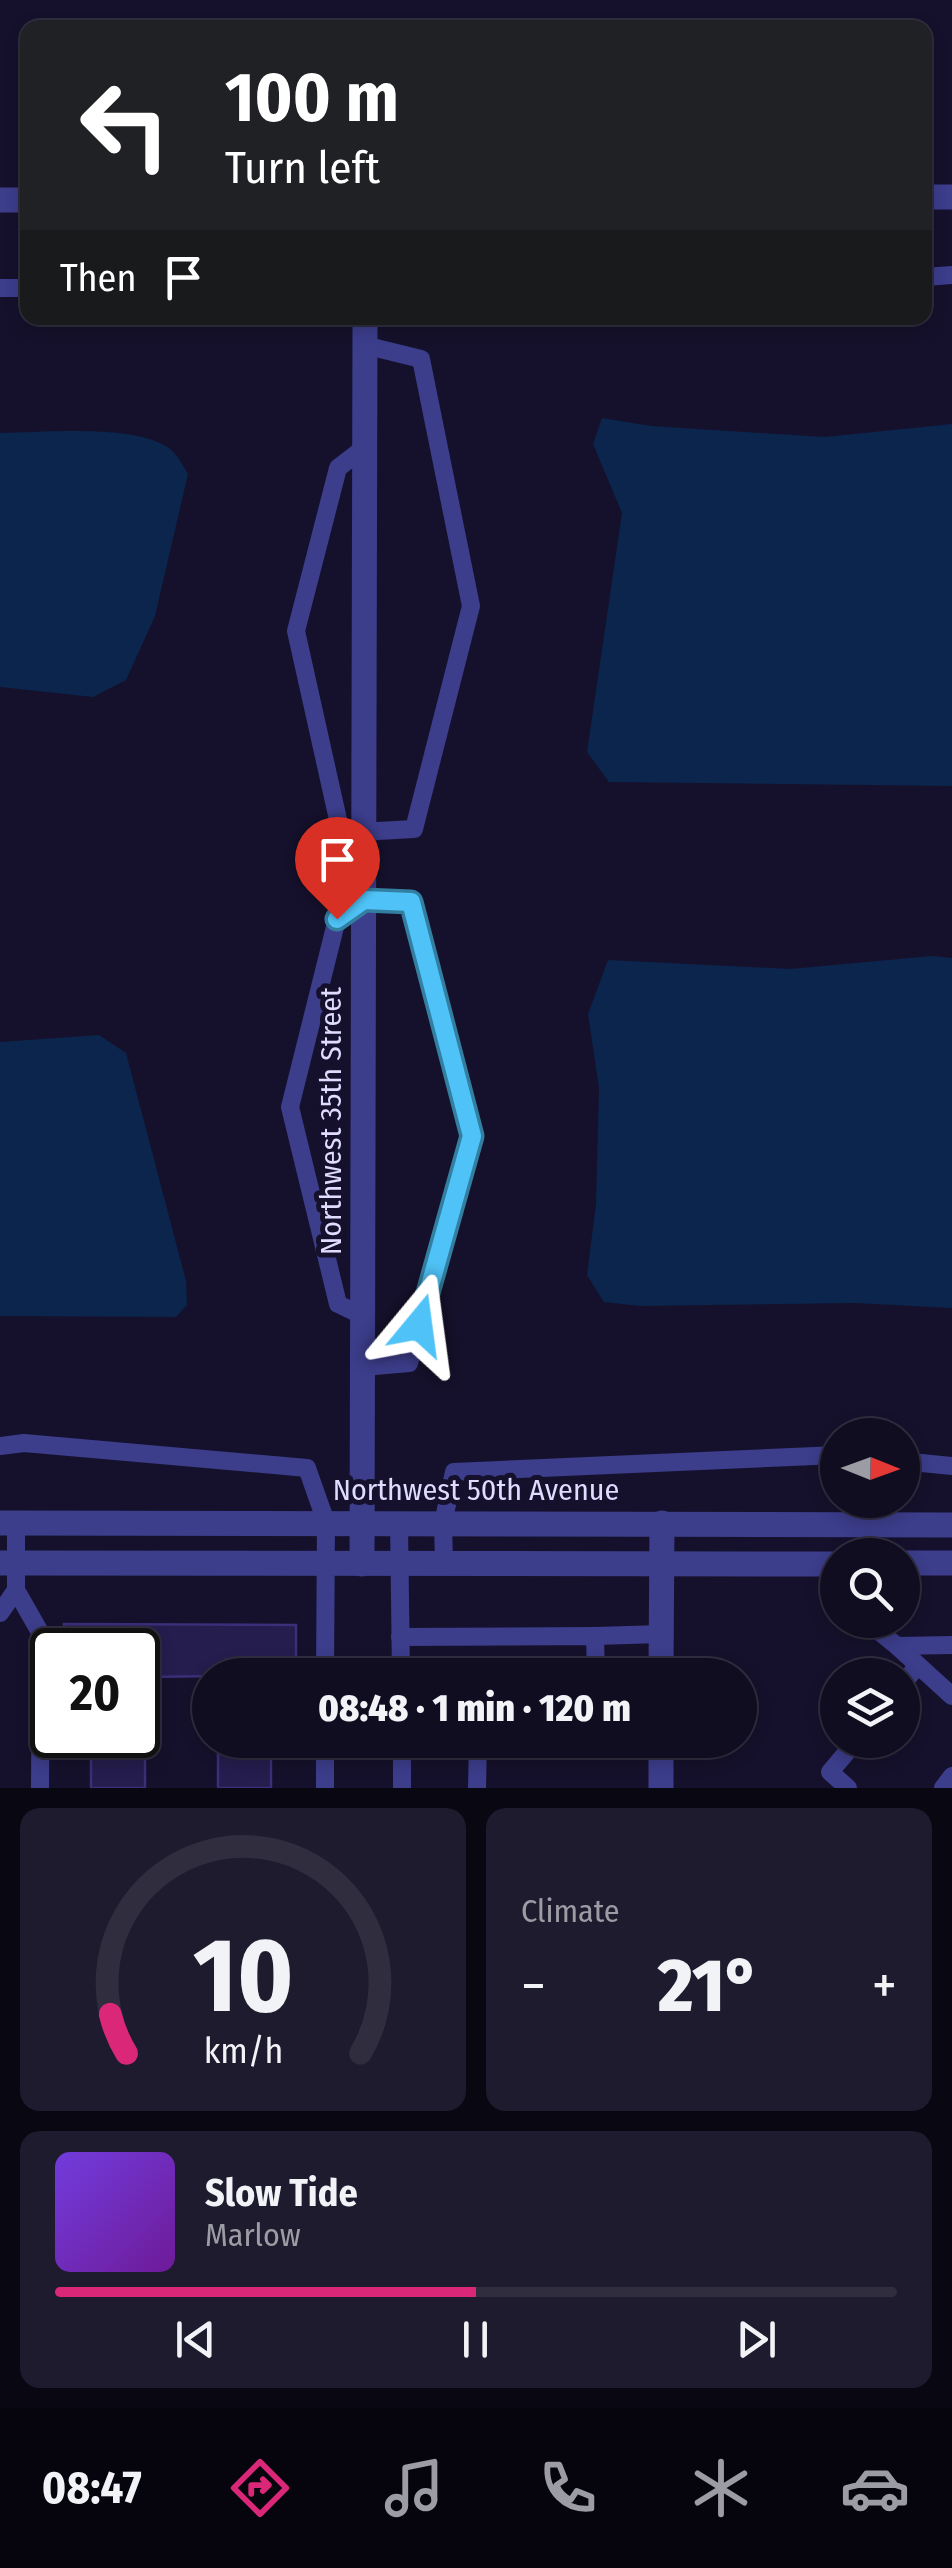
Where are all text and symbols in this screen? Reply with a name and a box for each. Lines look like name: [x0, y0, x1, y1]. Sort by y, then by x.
text: 100 m: [225, 56, 399, 140]
icon: left: [60, 60, 190, 190]
text: Turn left: [225, 141, 380, 195]
icon: arrive: [156, 250, 211, 305]
text: Then: [60, 255, 136, 301]
pin: [295, 817, 380, 920]
icon: arrive: [310, 832, 365, 887]
street label: Northwest 35th Street: [313, 987, 349, 1255]
position arrow: [367, 1273, 471, 1377]
north arrow: [820, 1418, 920, 1518]
map controls: [820, 1418, 920, 1758]
street label: Northwest 50th Avenue: [333, 1472, 619, 1508]
button: search: [820, 1538, 920, 1638]
speed limit sign: 20: [30, 1628, 160, 1758]
button: layers: [820, 1658, 920, 1758]
text: 08:48 · 1 min · 120 m: [318, 1685, 631, 1731]
text: Climate: [521, 1892, 620, 1930]
text: 10: [193, 1914, 293, 2039]
text: 21°: [658, 1941, 760, 2031]
text: −: [521, 1953, 546, 2019]
text: +: [872, 1953, 897, 2019]
text: km/h: [203, 2030, 283, 2072]
text: Slow Tide: [205, 2170, 358, 2216]
text: Marlow: [205, 2216, 301, 2254]
icon: previous: [168, 2312, 223, 2367]
icon: pause: [448, 2312, 503, 2367]
icon: next: [729, 2312, 784, 2367]
icon: directions: [225, 2453, 295, 2523]
icon: music: [379, 2453, 449, 2523]
icon: phone: [533, 2453, 603, 2523]
icon: climate: [686, 2453, 756, 2523]
icon: car: [840, 2453, 910, 2523]
text: 08:47: [42, 2461, 142, 2515]

